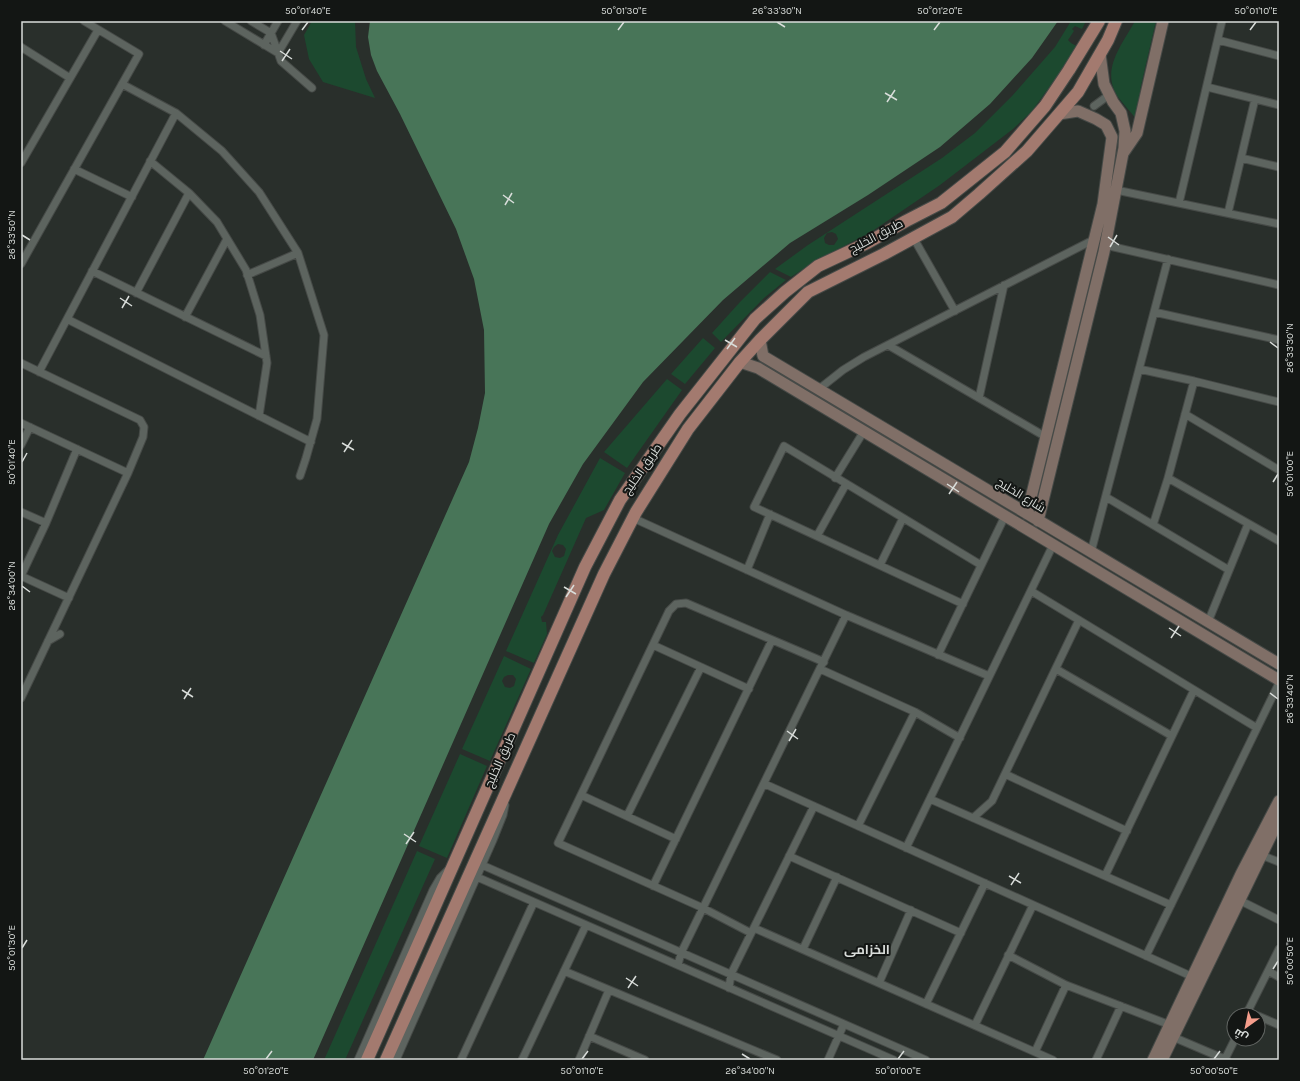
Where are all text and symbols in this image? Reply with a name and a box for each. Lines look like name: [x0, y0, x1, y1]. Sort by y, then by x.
text: 50°01'40"E: [285, 5, 331, 17]
text: 50°01'30"E: [601, 5, 647, 17]
text: 26°33'30"N: [752, 5, 802, 17]
text: 50°01'20"E: [917, 5, 963, 17]
text: 50°01'10"E: [1234, 5, 1278, 17]
text: 26°33'50"N: [6, 210, 18, 260]
street label: طريق الخليج: [847, 216, 906, 257]
text: 26°33'30"N: [1284, 323, 1296, 373]
text: 50°01'40"E: [6, 439, 18, 485]
street label: طريق الخليج: [619, 441, 665, 498]
text: 50°01'00"E: [1284, 451, 1296, 497]
street label: شارع الخليج: [993, 475, 1048, 516]
text: 26°34'00"N: [6, 561, 18, 611]
text: 26°33'40"N: [1284, 674, 1296, 724]
street label: طريق الخليج: [482, 730, 519, 790]
text: 50°01'30"E: [6, 925, 18, 971]
text: 50°00'50"E: [1284, 937, 1296, 985]
district label: الخزامى: [844, 942, 890, 957]
north arrow: [1226, 1007, 1266, 1047]
text: ش: [1231, 1026, 1250, 1044]
text: 50°01'20"E: [243, 1065, 289, 1077]
text: 50°01'10"E: [560, 1065, 604, 1077]
text: 26°34'00"N: [725, 1065, 775, 1077]
text: 50°01'00"E: [875, 1065, 921, 1077]
text: 50°00'50"E: [1190, 1065, 1238, 1077]

